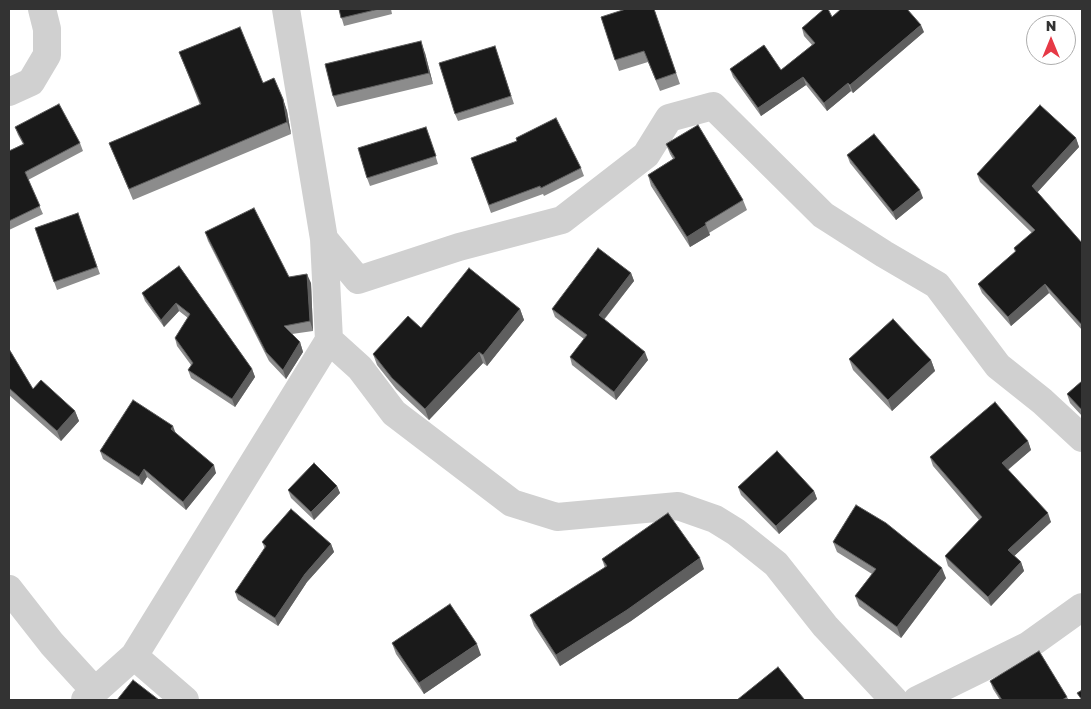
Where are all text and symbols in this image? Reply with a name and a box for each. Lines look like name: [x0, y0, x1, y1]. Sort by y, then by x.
north arrow: [1026, 15, 1076, 65]
text: N: [1046, 17, 1056, 34]

